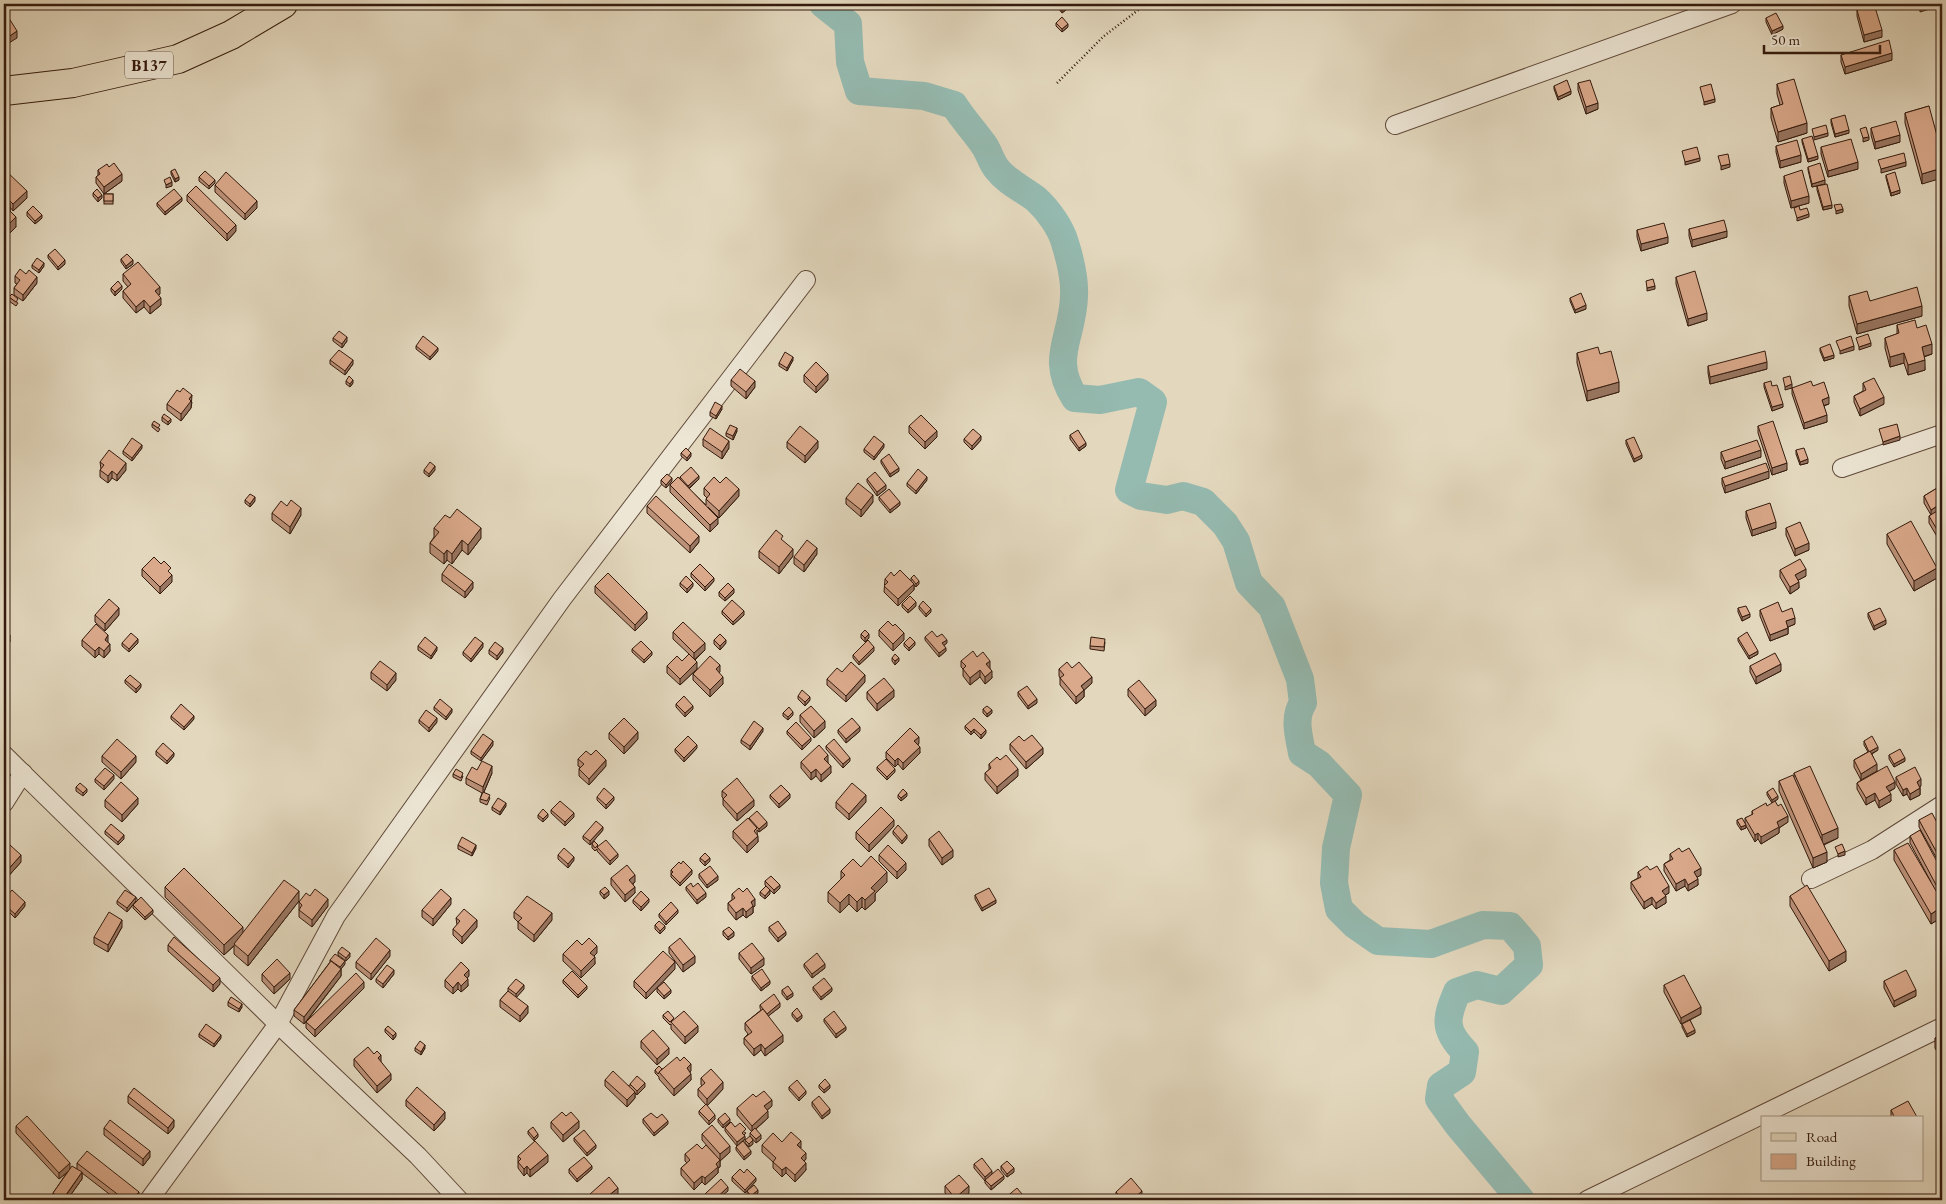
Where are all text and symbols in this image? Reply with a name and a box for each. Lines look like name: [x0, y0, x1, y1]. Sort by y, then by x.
scale bar: [1764, 22, 1880, 54]
text: 50 m: [1771, 30, 1800, 49]
road number: B137: [125, 52, 173, 78]
legend: [1761, 1116, 1924, 1182]
text: Road: [1806, 1127, 1838, 1146]
text: Building: [1806, 1151, 1856, 1170]

